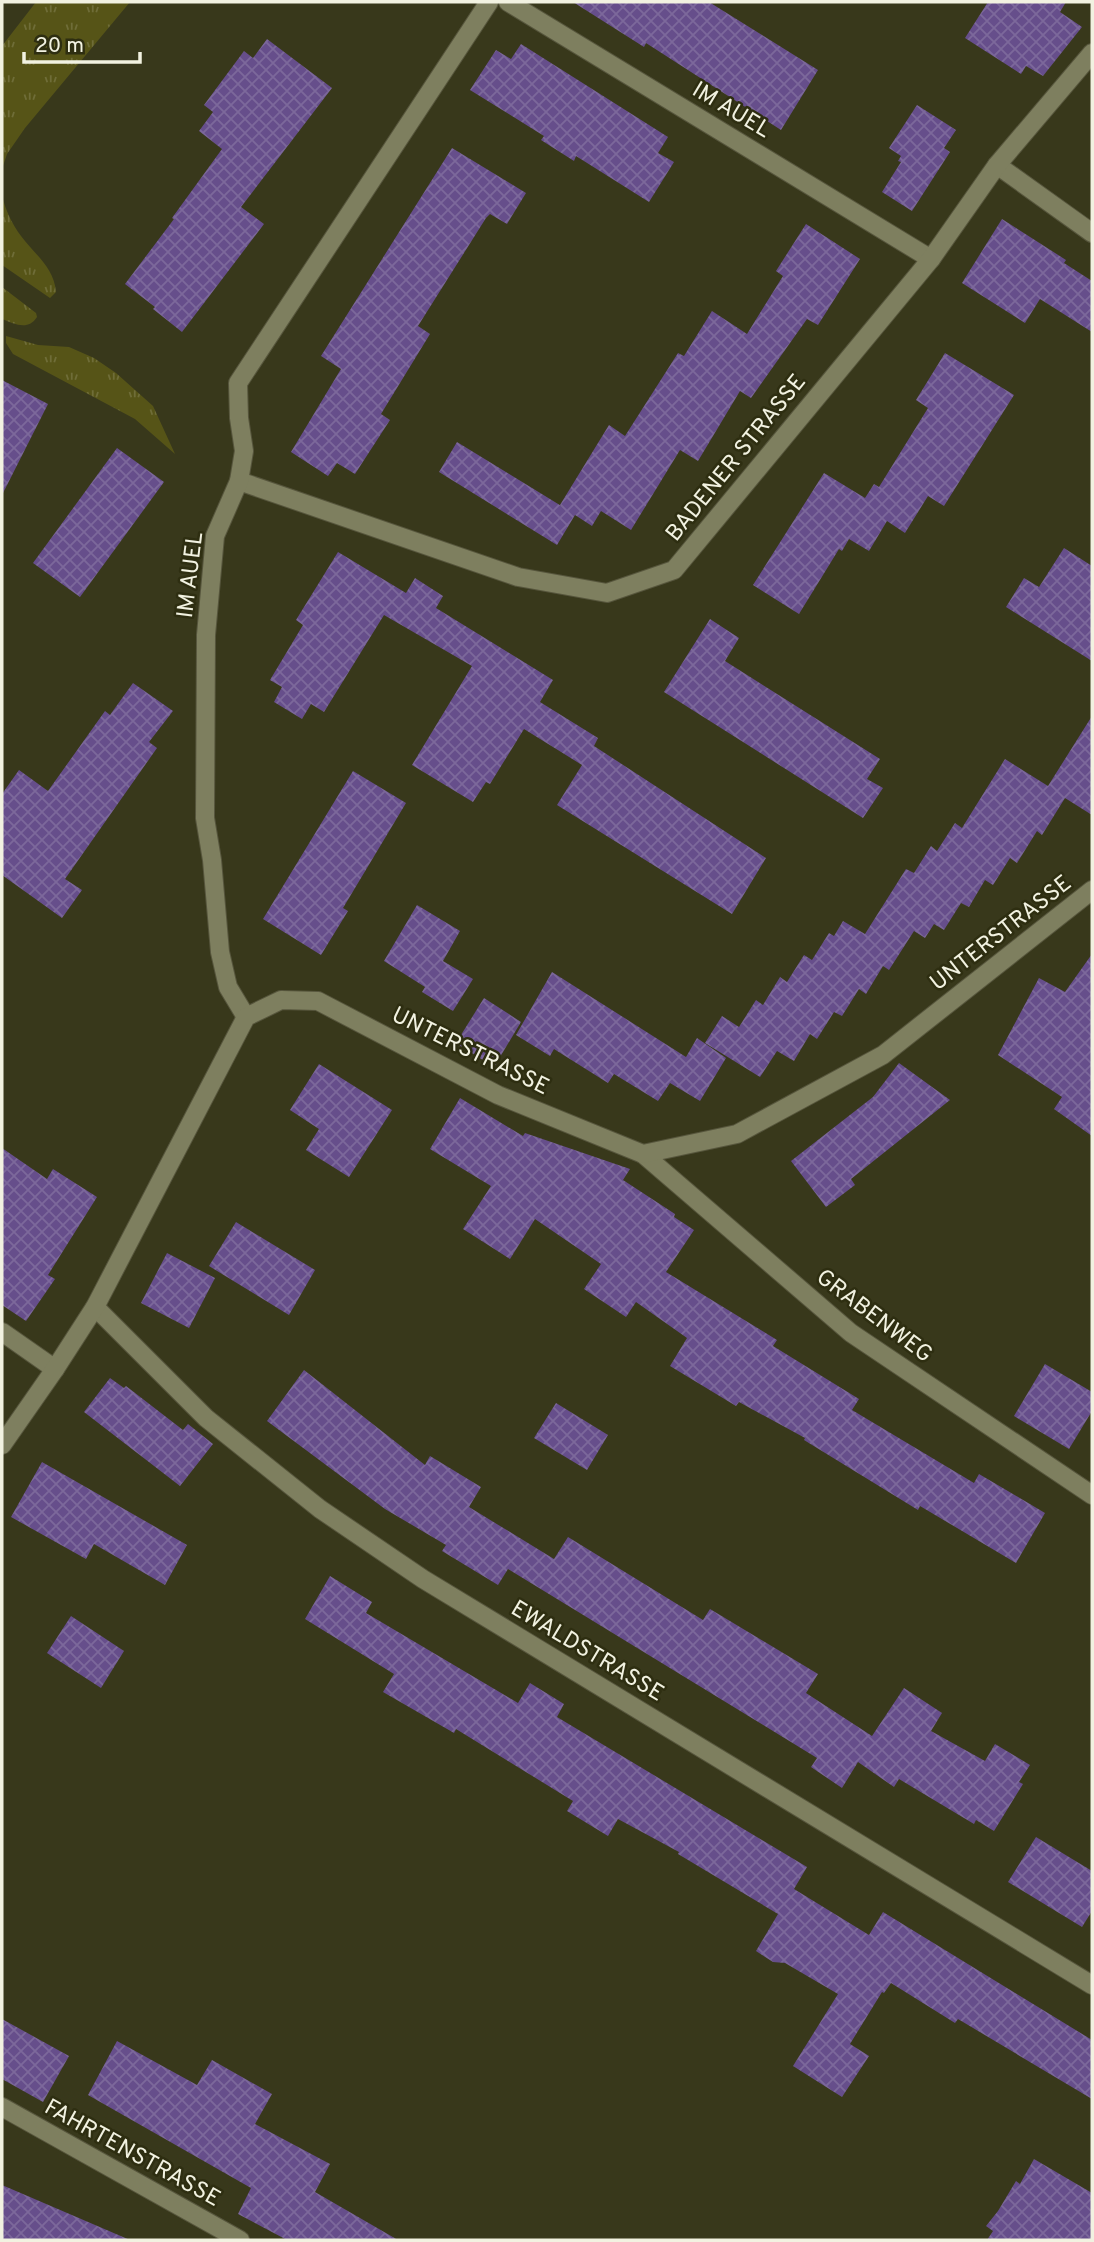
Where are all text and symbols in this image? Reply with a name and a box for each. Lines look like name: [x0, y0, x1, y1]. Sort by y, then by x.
scale bar: [24, 21, 140, 65]
text: 20 m: [35, 33, 84, 60]
street label: IM AUEL: [686, 76, 775, 146]
street label: BADENER STRASSE: [660, 369, 813, 548]
street label: IM AUEL: [172, 531, 211, 620]
street label: UNTERSTRASSE: [925, 870, 1078, 998]
street label: UNTERSTRASSE: [386, 1002, 553, 1103]
street label: GRABENWEG: [810, 1264, 937, 1370]
street label: EWALDSTRASSE: [505, 1595, 669, 1709]
street label: FAHRTENSTRASSE: [39, 2094, 225, 2215]

